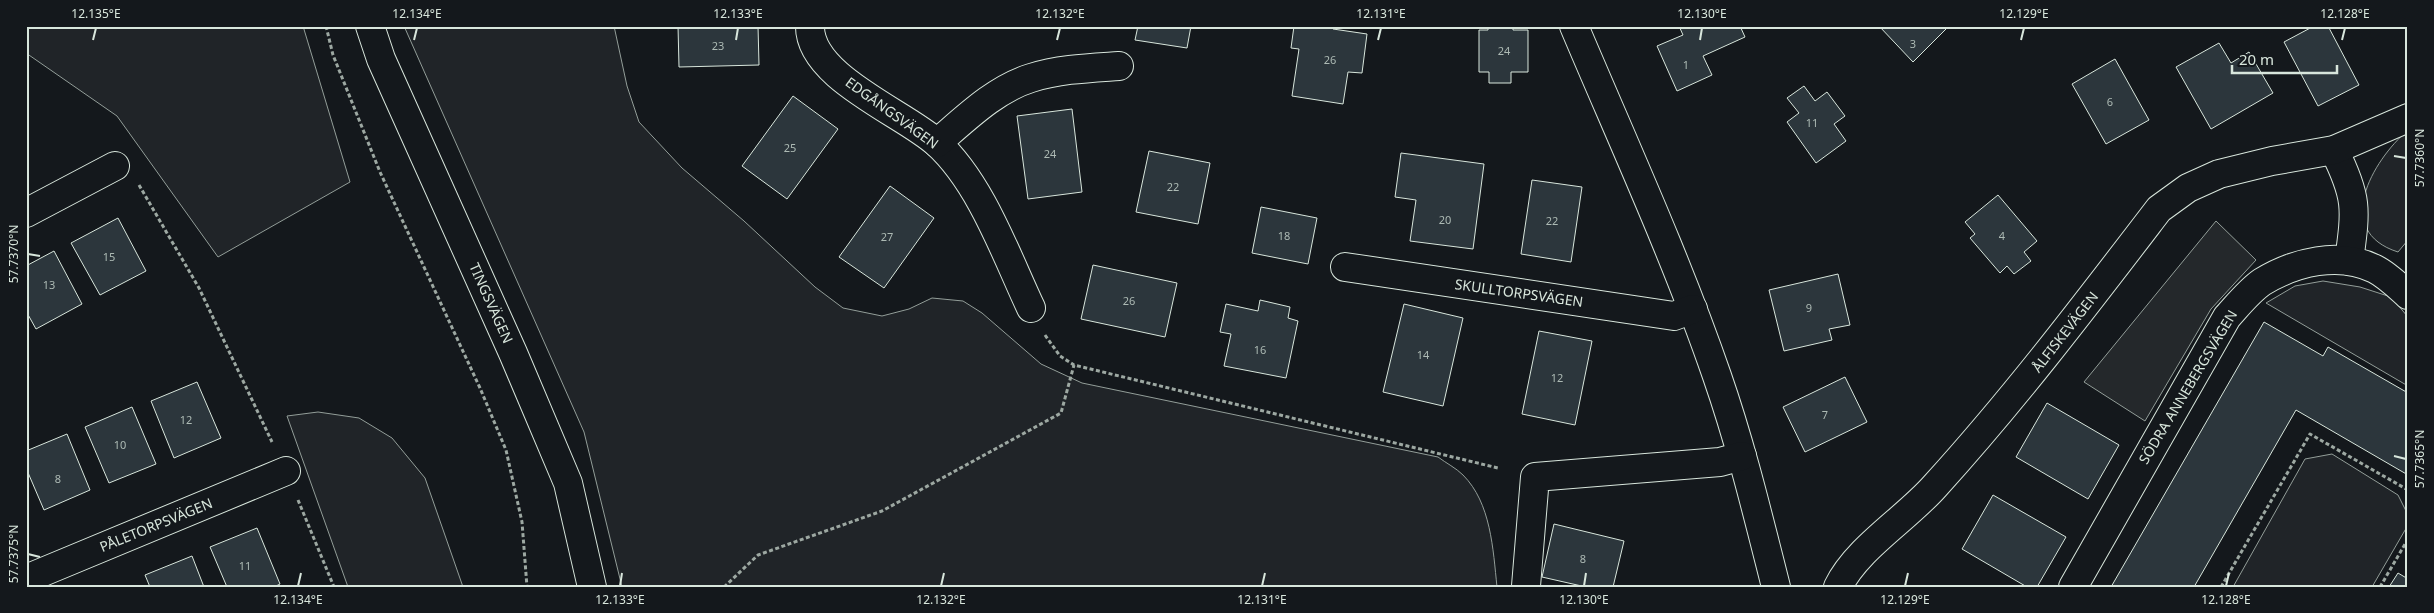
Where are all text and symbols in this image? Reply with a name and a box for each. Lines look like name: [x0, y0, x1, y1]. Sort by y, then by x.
text: 12.135°E: [71, 5, 121, 22]
text: 12.134°E: [392, 5, 442, 22]
text: 12.133°E: [713, 5, 763, 22]
text: 12.132°E: [1035, 5, 1085, 22]
text: 12.131°E: [1356, 5, 1406, 22]
text: 12.130°E: [1677, 5, 1727, 22]
text: 12.129°E: [1999, 5, 2049, 22]
text: 12.128°E: [2320, 5, 2370, 22]
house number: 3: [1910, 36, 1916, 51]
house number: 23: [712, 38, 724, 53]
scale bar: [2232, 42, 2336, 74]
house number: 24: [1498, 43, 1511, 58]
text: 20 m: [2239, 49, 2274, 69]
house number: 26: [1324, 52, 1336, 67]
house number: 1: [1683, 57, 1689, 72]
street label: EDGÅNGSVÄGEN: [842, 72, 943, 153]
house number: 6: [2107, 94, 2113, 109]
house number: 11: [1806, 115, 1818, 130]
text: 57.7360°N: [2411, 129, 2428, 187]
house number: 25: [784, 140, 796, 155]
house number: 24: [1044, 146, 1057, 161]
house number: 22: [1167, 179, 1179, 194]
house number: 20: [1439, 212, 1451, 227]
house number: 22: [1546, 213, 1558, 228]
text: 57.7370°N: [5, 225, 22, 283]
house number: 18: [1278, 228, 1290, 243]
house number: 4: [1999, 228, 2006, 243]
house number: 27: [881, 229, 893, 244]
house number: 15: [103, 249, 115, 264]
street label: TINGSVÄGEN: [465, 260, 518, 346]
street label: SKULLTORPSVÄGEN: [1454, 274, 1584, 311]
house number: 13: [43, 277, 55, 292]
street label: ÅLFISKEVÄGEN: [2027, 287, 2102, 376]
house number: 26: [1123, 293, 1135, 308]
house number: 9: [1806, 300, 1812, 315]
street label: SÖDRA ANNEBERGSVÄGEN: [2134, 306, 2241, 467]
house number: 16: [1254, 342, 1266, 357]
house number: 14: [1417, 347, 1430, 362]
house number: 12: [1551, 370, 1563, 385]
house number: 7: [1822, 407, 1828, 422]
house number: 12: [180, 412, 192, 427]
text: 57.7365°N: [2411, 430, 2428, 488]
house number: 10: [114, 437, 126, 452]
house number: 8: [55, 471, 61, 486]
street label: PÅLETORPSVÄGEN: [96, 493, 215, 556]
text: 57.7375°N: [5, 525, 22, 583]
house number: 8: [1580, 551, 1586, 566]
house number: 11: [239, 558, 251, 573]
text: 12.134°E: [273, 591, 323, 608]
text: 12.133°E: [595, 591, 645, 608]
text: 12.132°E: [916, 591, 966, 608]
text: 12.131°E: [1237, 591, 1287, 608]
text: 12.130°E: [1559, 591, 1609, 608]
text: 12.129°E: [1880, 591, 1930, 608]
text: 12.128°E: [2201, 591, 2251, 608]

